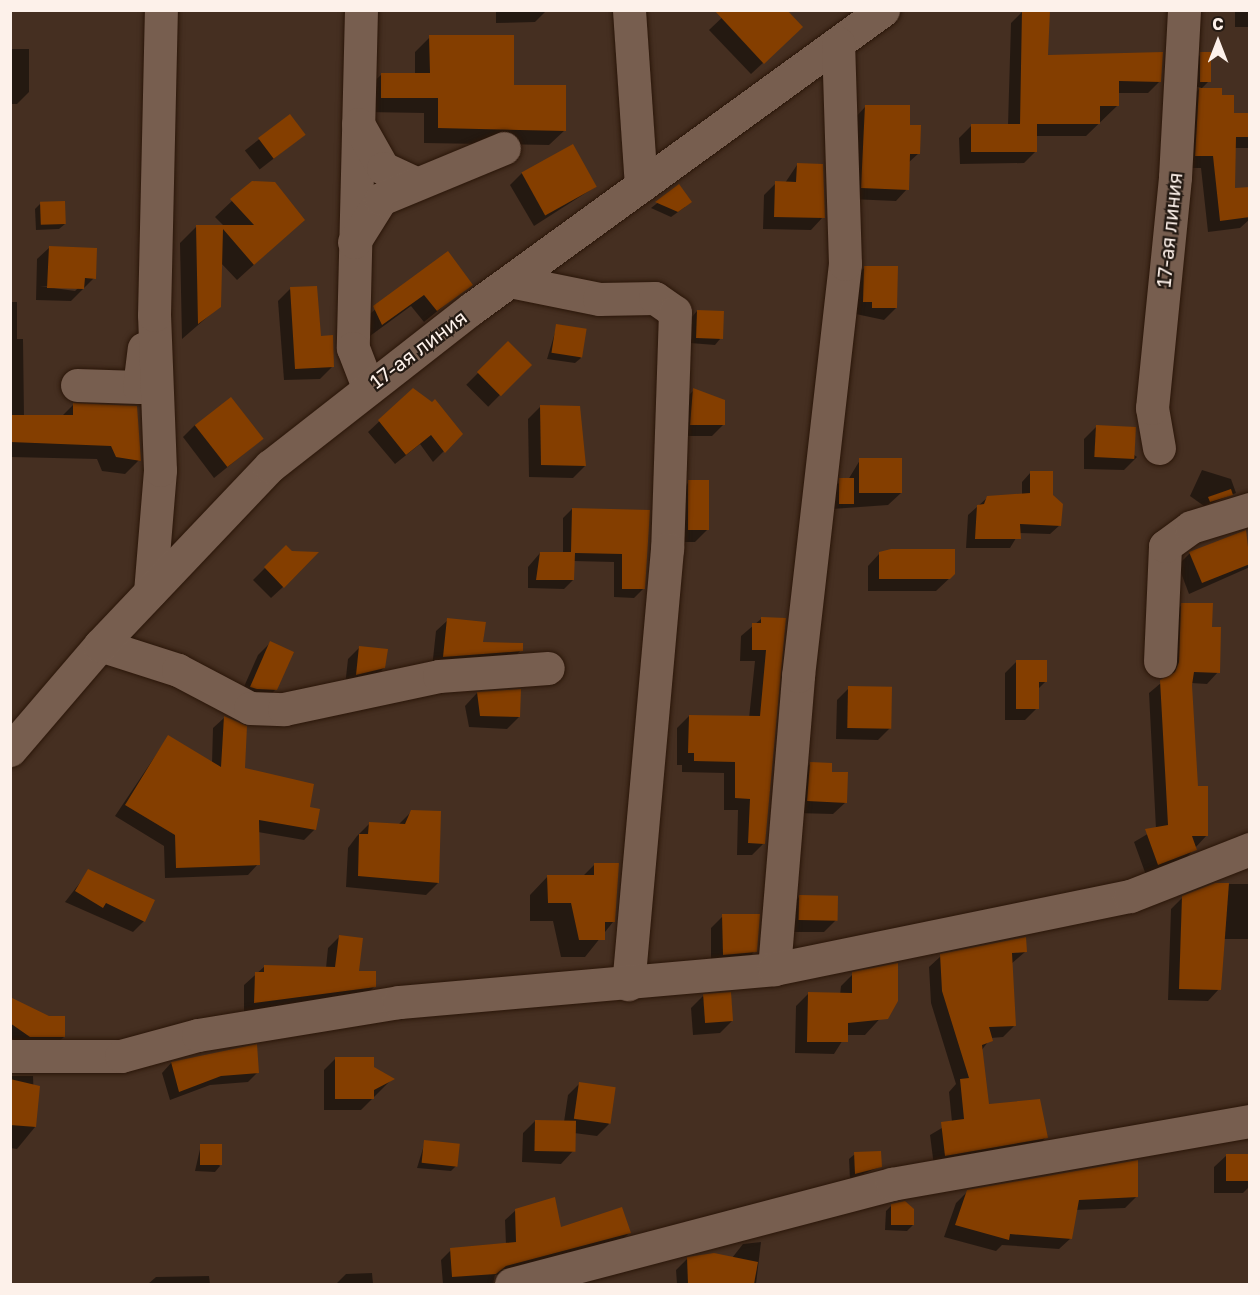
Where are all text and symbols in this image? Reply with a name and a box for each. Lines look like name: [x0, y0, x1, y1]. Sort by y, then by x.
north arrow: [1188, 12, 1248, 72]
text: С: [1212, 14, 1224, 34]
street label: 17-ая линия: [1151, 171, 1187, 289]
street label: 17-ая линия: [365, 305, 471, 393]

